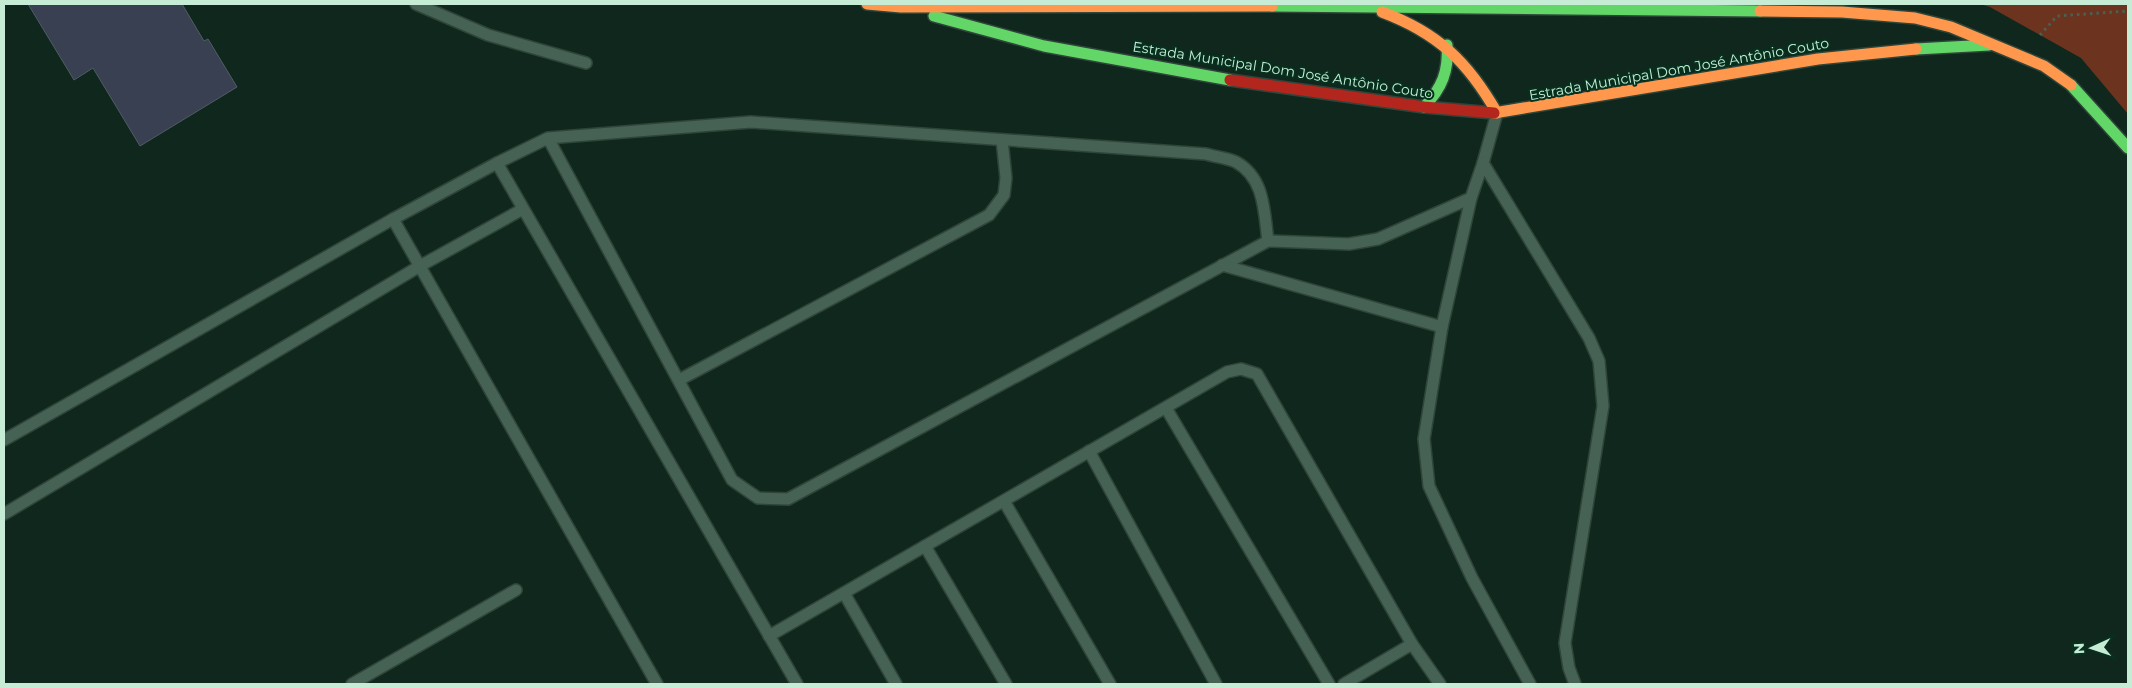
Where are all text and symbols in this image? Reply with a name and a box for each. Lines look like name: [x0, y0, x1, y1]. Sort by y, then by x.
street label: Estrada Municipal Dom José Antônio Couto: [1528, 34, 1831, 104]
street label: Estrada Municipal Dom José Antônio Couto: [1131, 37, 1435, 103]
north arrow: [2067, 623, 2117, 673]
text: N: [2070, 643, 2088, 655]

